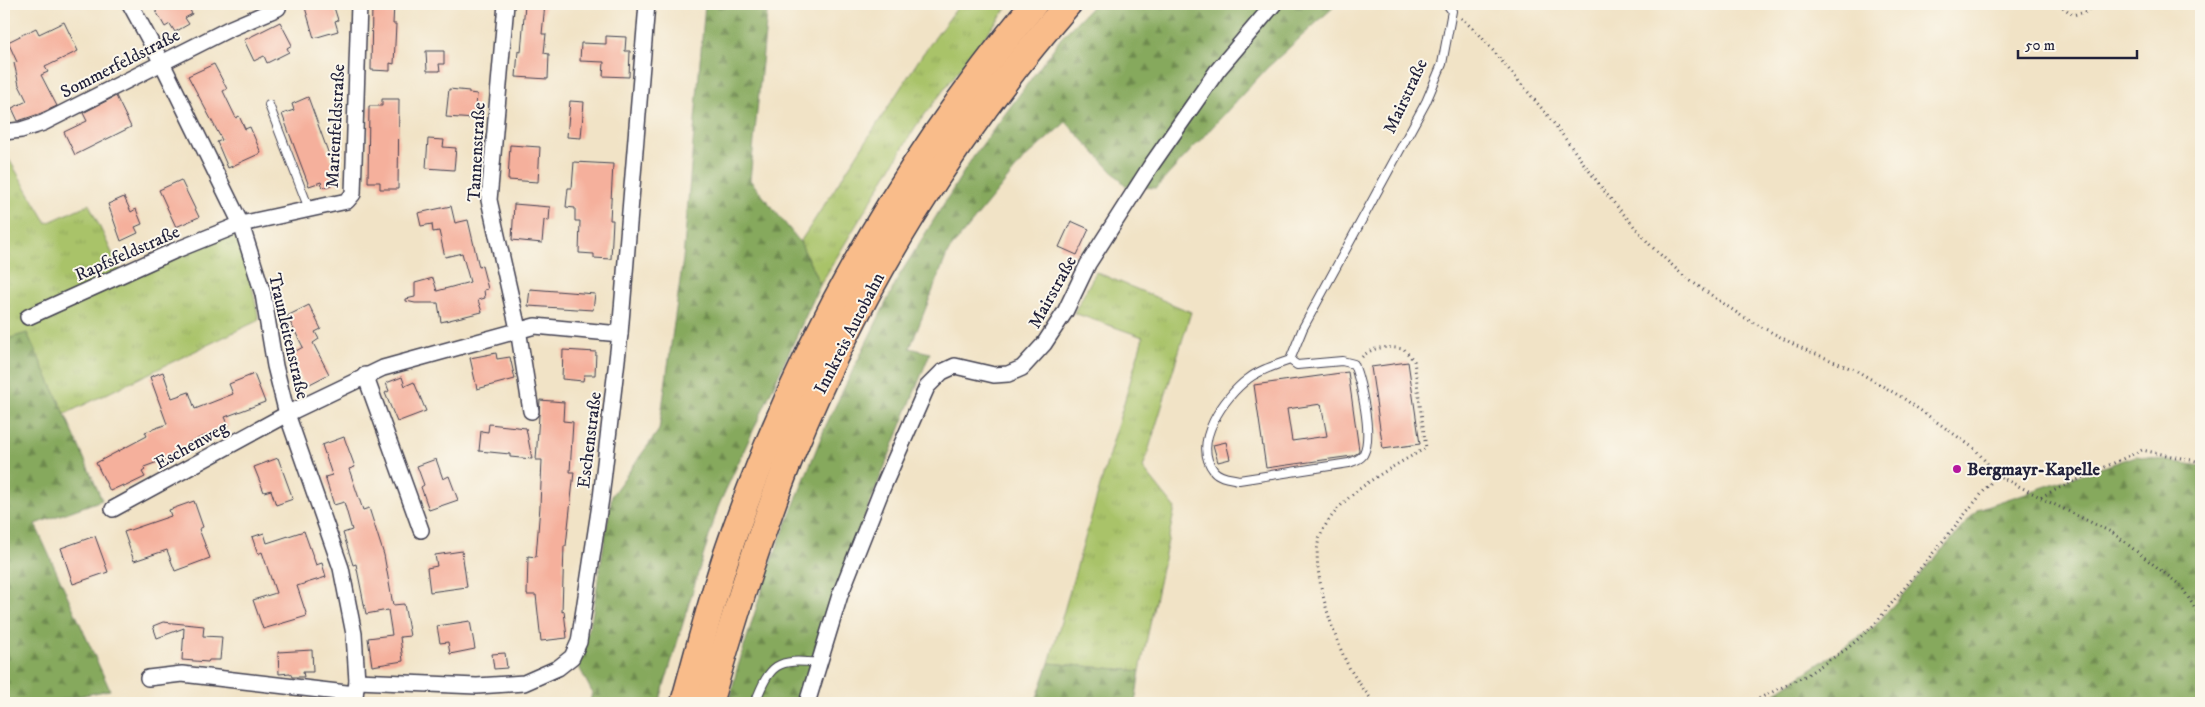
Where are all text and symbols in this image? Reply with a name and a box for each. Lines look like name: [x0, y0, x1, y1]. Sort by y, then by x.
street label: Sommerfeldstraße: [57, 24, 184, 103]
scale bar: [2018, 28, 2136, 60]
text: 50 m: [2025, 36, 2055, 55]
street label: Mairstraße: [1379, 56, 1433, 137]
street label: Marienfeldstraße: [322, 63, 350, 189]
street label: Tannenstraße: [463, 102, 491, 202]
street label: Rapfsfeldstraße: [72, 221, 183, 287]
street label: Mairstraße: [1024, 252, 1082, 333]
street label: Innkreis Autobahn: [810, 269, 890, 398]
street label: Traunleitenstraße: [263, 271, 313, 401]
street label: Eschenstraße: [573, 391, 607, 490]
street label: Eschenweg: [151, 417, 232, 475]
place label: Bergmayr-Kapelle: [1967, 459, 2100, 481]
marker: Bergmayr-Kapelle: [1951, 463, 1963, 475]

